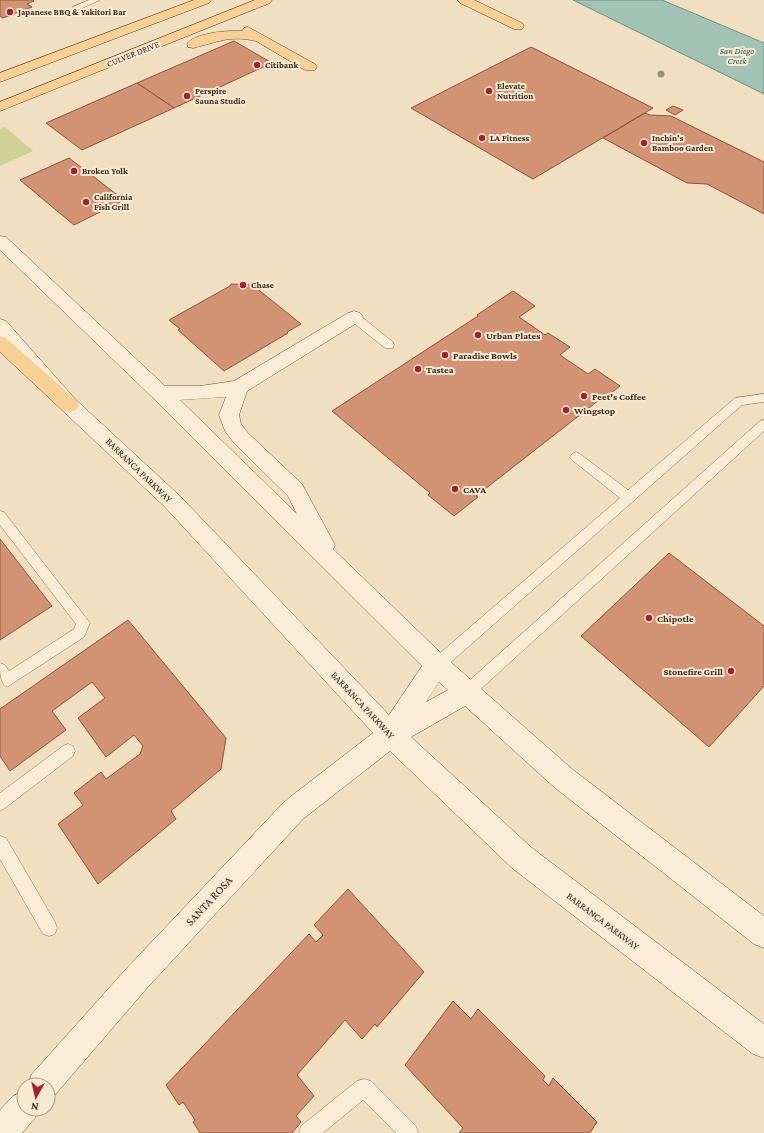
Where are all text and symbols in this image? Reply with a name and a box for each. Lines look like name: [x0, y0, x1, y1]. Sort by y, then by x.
marker: Japanese BBQ & Yakitori Bar: [5, 7, 15, 17]
place label: Japanese BBQ & Yakitori Bar: [17, 7, 127, 17]
street label: CULVER DRIVE: [105, 39, 161, 69]
water label: San Diego Creek: [720, 46, 754, 66]
marker: Citibank: [252, 60, 262, 70]
place label: Citibank: [265, 60, 298, 70]
place label: Elevate Nutrition: [497, 81, 534, 101]
place label: Perspire Sauna Studio: [195, 86, 246, 106]
marker: Elevate Nutrition: [484, 86, 494, 96]
marker: Perspire Sauna Studio: [182, 91, 192, 101]
marker: LA Fitness: [477, 133, 487, 143]
place label: LA Fitness: [490, 133, 529, 143]
place label: Inchin’s Bamboo Garden: [652, 133, 714, 153]
marker: Inchin’s Bamboo Garden: [639, 138, 649, 148]
marker: Broken Yolk: [69, 166, 79, 176]
place label: Broken Yolk: [82, 166, 128, 176]
place label: California Fish Grill: [94, 192, 133, 212]
marker: California Fish Grill: [81, 197, 91, 207]
marker: Chase: [238, 280, 248, 290]
place label: Chase: [251, 280, 274, 290]
marker: Urban Plates: [473, 330, 483, 340]
place label: Urban Plates: [486, 330, 540, 341]
marker: Paradise Bowls: [440, 350, 450, 360]
place label: Paradise Bowls: [453, 350, 517, 361]
marker: Tastea: [413, 364, 423, 374]
place label: Tastea: [426, 364, 454, 375]
marker: Peet's Coffee: [579, 391, 589, 401]
place label: Peet's Coffee: [592, 391, 646, 402]
marker: Wingstop: [561, 405, 571, 415]
place label: Wingstop: [573, 405, 616, 416]
street label: BARRANCA PARKWAY: [104, 435, 175, 505]
marker: CAVA: [450, 484, 460, 494]
place label: CAVA: [463, 484, 487, 495]
marker: Chipotle: [644, 613, 654, 623]
place label: Chipotle: [657, 613, 694, 624]
place label: Stonefire Grill: [664, 666, 723, 677]
marker: Stonefire Grill: [726, 666, 736, 676]
street label: BARRANCA PARKWAY: [329, 669, 398, 741]
street label: SANTA ROSA: [183, 873, 236, 929]
street label: BARRANCA PARKWAY: [565, 890, 642, 952]
north arrow: [16, 1077, 56, 1117]
text: N: [30, 1100, 39, 1113]

